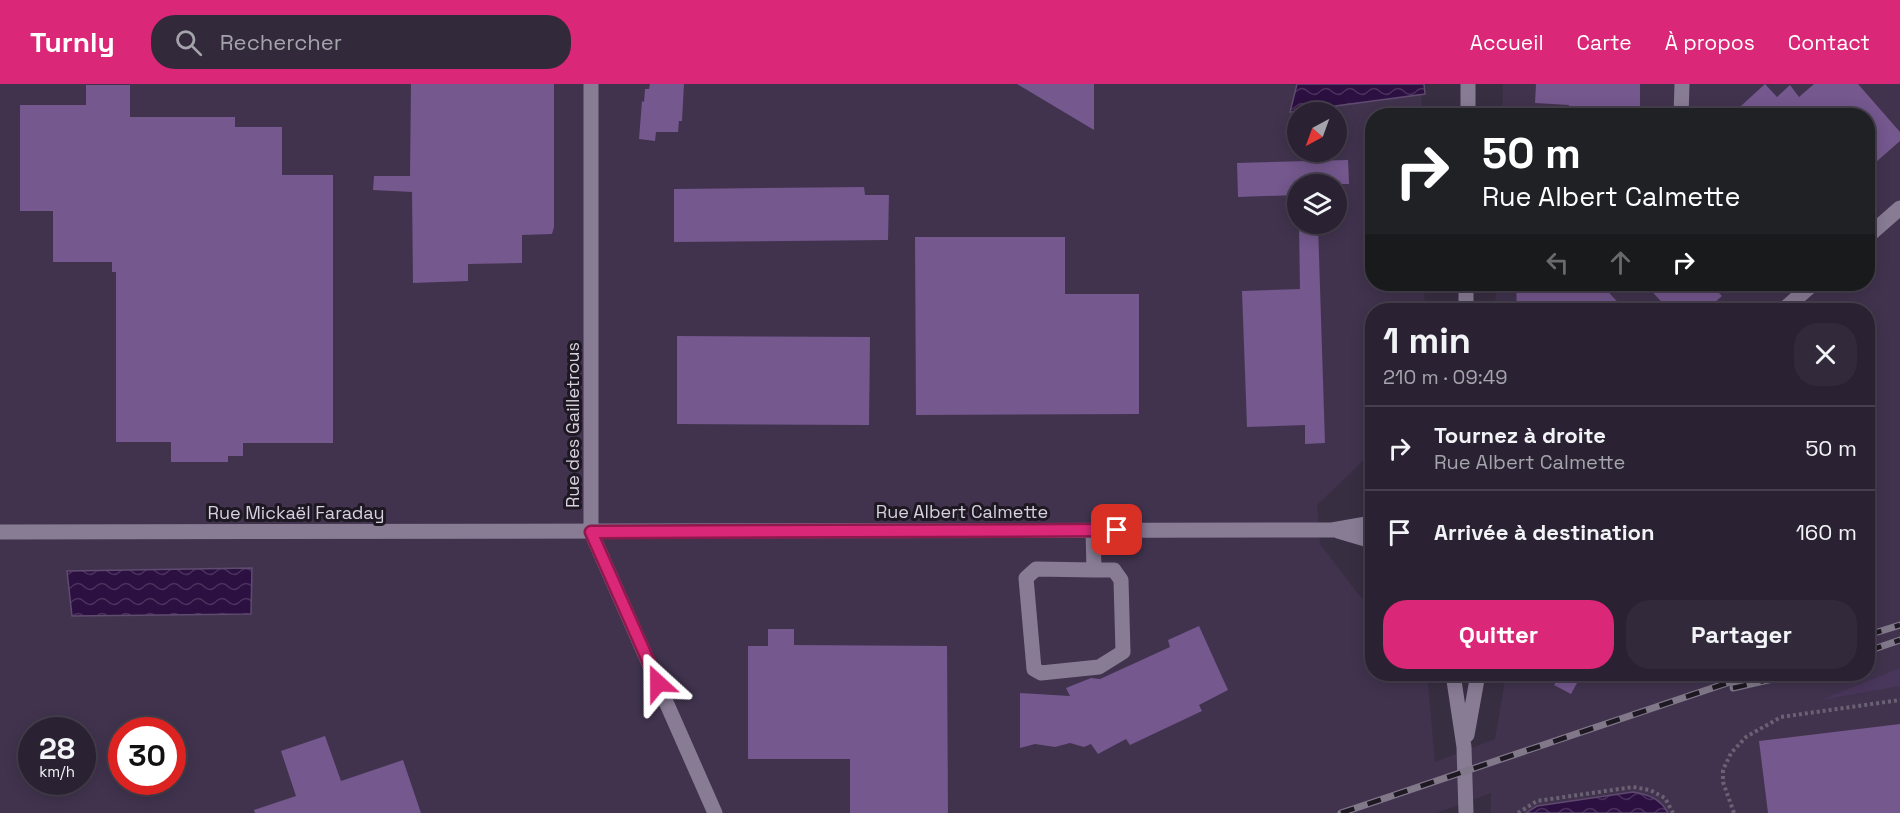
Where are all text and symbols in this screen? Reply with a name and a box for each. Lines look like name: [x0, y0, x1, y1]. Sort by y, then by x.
search box: [151, 15, 571, 69]
text: Turnly: [30, 24, 115, 60]
icon: search: [172, 26, 205, 59]
text: Rechercher: [220, 28, 342, 56]
text: Accueil: [1470, 29, 1544, 56]
text: Carte: [1577, 29, 1632, 56]
text: À propos: [1665, 29, 1755, 56]
text: Contact: [1788, 29, 1870, 56]
north arrow: [1287, 102, 1347, 162]
map controls: [1287, 102, 1347, 234]
text: 50 m: [1482, 127, 1581, 180]
icon: right: [1383, 132, 1461, 210]
button: layers: [1287, 174, 1347, 234]
text: Rue Albert Calmette: [1482, 179, 1740, 214]
icon: left: [1541, 246, 1574, 279]
icon: ahead: [1604, 246, 1637, 279]
icon: right: [1667, 246, 1700, 279]
text: 1 min: [1383, 318, 1471, 364]
button: close: [1794, 323, 1857, 386]
street label: Rue des Gailletrous: [561, 342, 584, 508]
text: 210 m · 09:49: [1383, 364, 1507, 390]
text: Tournez à droite: [1434, 421, 1606, 449]
icon: right: [1383, 432, 1416, 465]
text: 50 m: [1805, 434, 1857, 462]
text: Rue Albert Calmette: [1434, 449, 1625, 475]
street label: Rue Albert Calmette: [876, 500, 1048, 523]
street label: Rue Mickaël Faraday: [208, 501, 384, 524]
pin: [1091, 504, 1142, 555]
icon: arrive: [1100, 513, 1133, 546]
icon: arrive: [1383, 516, 1416, 549]
text: Arrivée à destination: [1434, 518, 1655, 546]
text: 160 m: [1796, 518, 1857, 546]
button: Quitter: [1383, 600, 1614, 669]
button: Partager: [1626, 600, 1857, 669]
position arrow: [626, 651, 690, 715]
speed limit sign: 30: [108, 717, 186, 795]
text: 28: [39, 729, 75, 768]
text: km/h: [39, 762, 75, 781]

